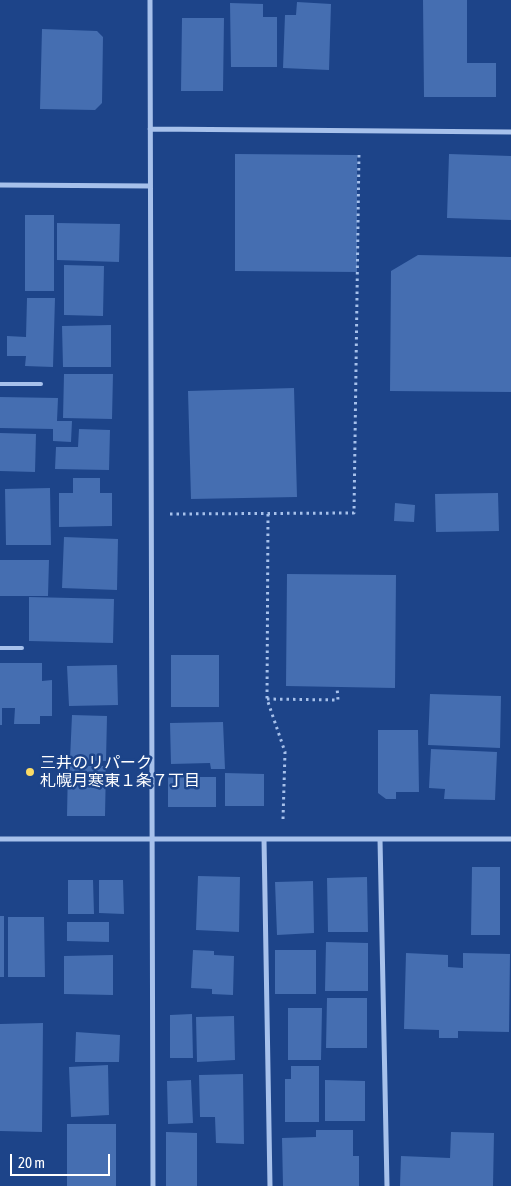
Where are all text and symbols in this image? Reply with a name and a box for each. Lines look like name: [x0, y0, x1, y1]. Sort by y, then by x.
place label: 三井のリパーク 札幌月寒東１条７丁目: [40, 753, 200, 791]
marker: 三井のリパーク 札幌月寒東１条７丁目: [24, 766, 36, 778]
scale bar: [12, 1144, 112, 1176]
text: 20 m: [18, 1154, 45, 1171]

